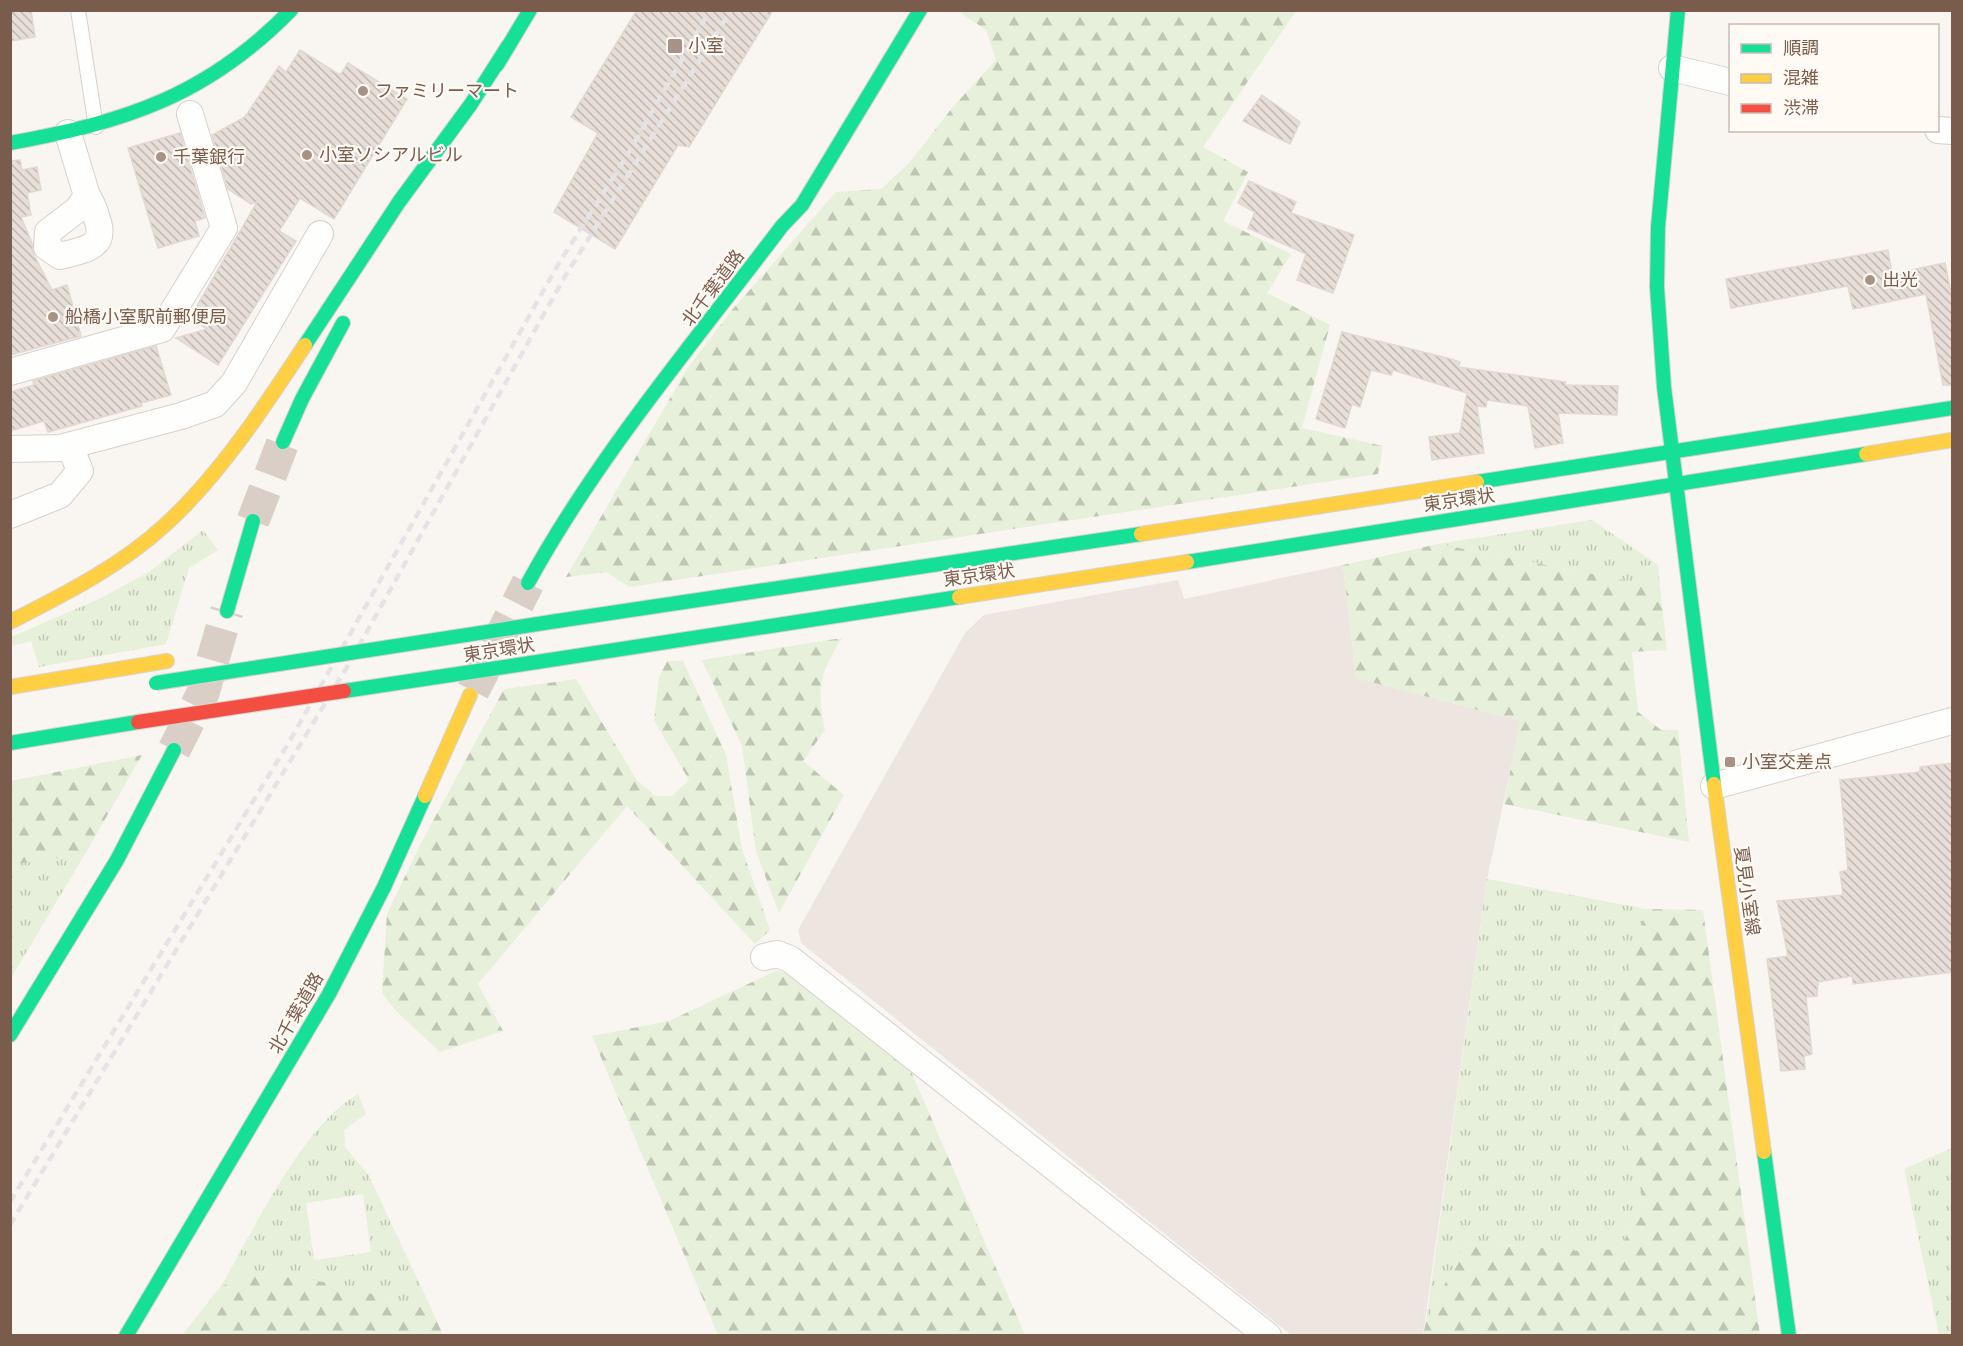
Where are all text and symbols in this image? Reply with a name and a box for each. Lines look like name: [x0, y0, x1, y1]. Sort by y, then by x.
legend: [1729, 24, 1939, 132]
place label: 小室: [688, 34, 724, 57]
text: 順調: [1783, 36, 1819, 59]
marker: 小室: [666, 37, 684, 55]
text: 混雑: [1783, 66, 1819, 89]
place label: ファミリーマート: [375, 79, 519, 102]
marker: ファミリーマート: [356, 84, 370, 98]
text: 渋滞: [1783, 96, 1819, 119]
place label: 小室ソシアルビル: [319, 143, 463, 166]
place label: 千葉銀行: [173, 145, 245, 168]
marker: 小室ソシアルビル: [300, 148, 314, 162]
marker: 千葉銀行: [154, 150, 168, 164]
street label: 北千葉道路: [676, 245, 749, 331]
place label: 出光: [1882, 268, 1918, 291]
marker: 出光: [1863, 273, 1877, 287]
place label: 船橋小室駅前郵便局: [65, 305, 227, 328]
marker: 船橋小室駅前郵便局: [46, 310, 60, 324]
street label: 東京環状: [1422, 483, 1496, 516]
street label: 東京環状: [942, 558, 1016, 591]
street label: 東京環状: [462, 633, 536, 666]
place label: 小室交差点: [1742, 750, 1832, 773]
marker: 小室交差点: [1723, 755, 1737, 769]
street label: 夏見小室線: [1730, 845, 1765, 937]
street label: 北千葉道路: [263, 968, 328, 1057]

